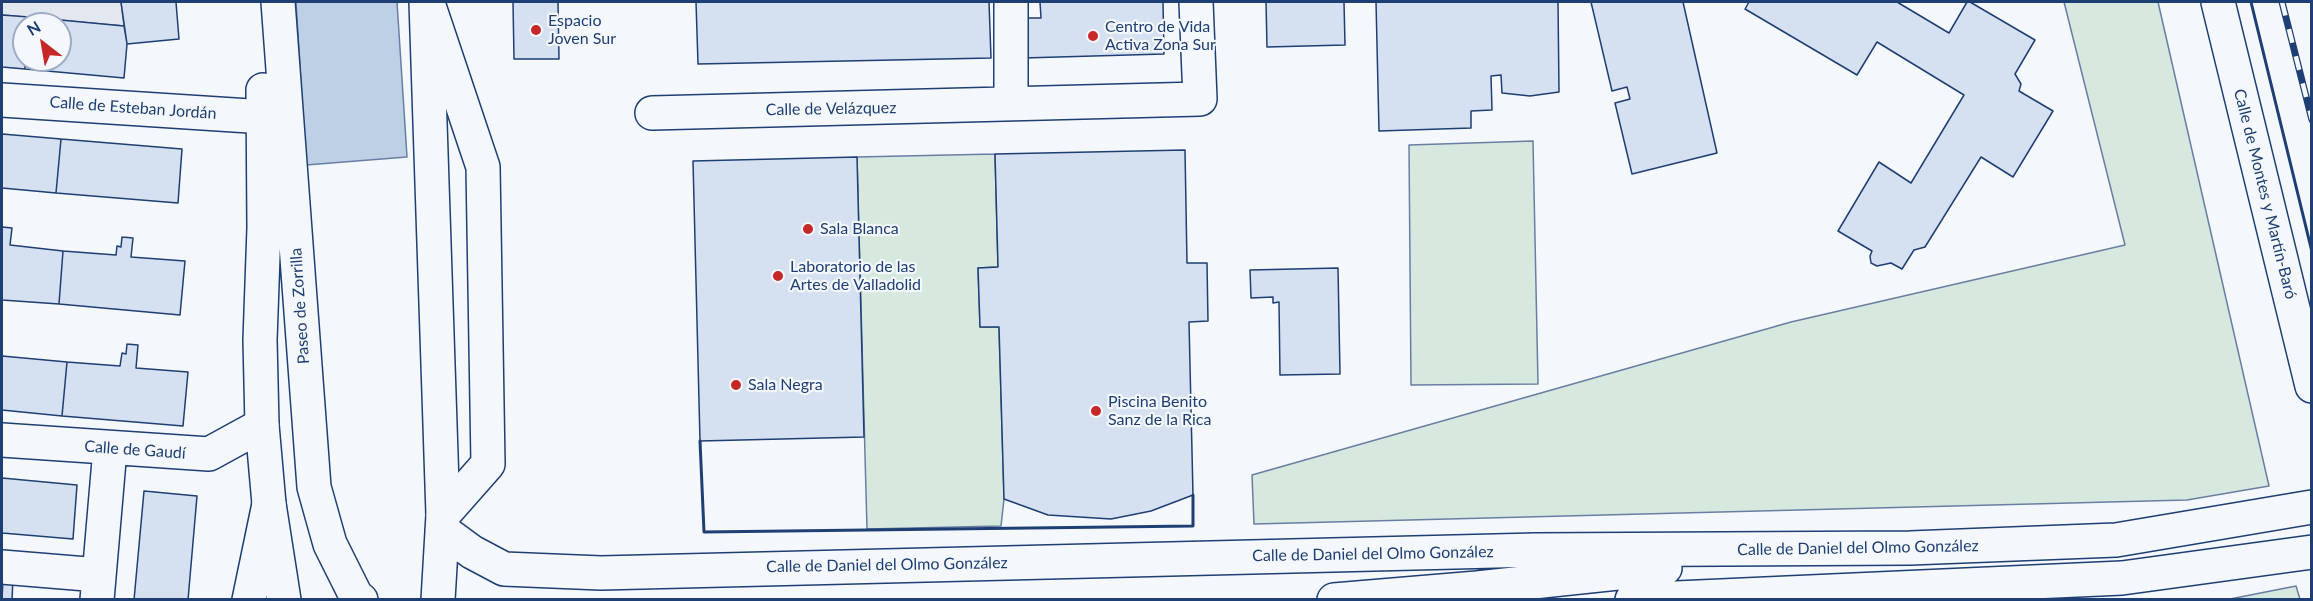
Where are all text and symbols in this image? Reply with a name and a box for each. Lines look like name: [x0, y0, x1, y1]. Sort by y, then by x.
place label: Espacio Joven Sur: [548, 11, 616, 49]
north arrow: [12, 12, 72, 72]
text: N: [23, 17, 44, 39]
place label: Centro de Vida Activa Zona Sur: [1105, 17, 1216, 55]
marker: Espacio Joven Sur: [529, 23, 543, 37]
marker: Centro de Vida Activa Zona Sur: [1086, 29, 1100, 43]
street label: Calle de Montes y Martín-Baró: [2230, 87, 2300, 301]
street label: Calle de Esteban Jordán: [49, 93, 217, 123]
street label: Calle de Velázquez: [765, 98, 897, 120]
place label: Sala Blanca: [820, 219, 899, 239]
marker: Sala Blanca: [801, 222, 815, 236]
street label: Paseo de Zorrilla: [286, 247, 314, 365]
place label: Laboratorio de las Artes de Valladolid: [790, 257, 921, 295]
marker: Laboratorio de las Artes de Valladolid: [771, 269, 785, 283]
place label: Sala Negra: [748, 375, 823, 395]
marker: Sala Negra: [729, 378, 743, 392]
place label: Piscina Benito Sanz de la Rica: [1108, 392, 1211, 430]
marker: Piscina Benito Sanz de la Rica: [1089, 404, 1103, 418]
street label: Calle de Gaudí: [84, 437, 186, 463]
street label: Calle de Daniel del Olmo González: [1737, 536, 1979, 560]
street label: Calle de Daniel del Olmo González: [1252, 542, 1494, 566]
street label: Calle de Daniel del Olmo González: [766, 553, 1008, 577]

